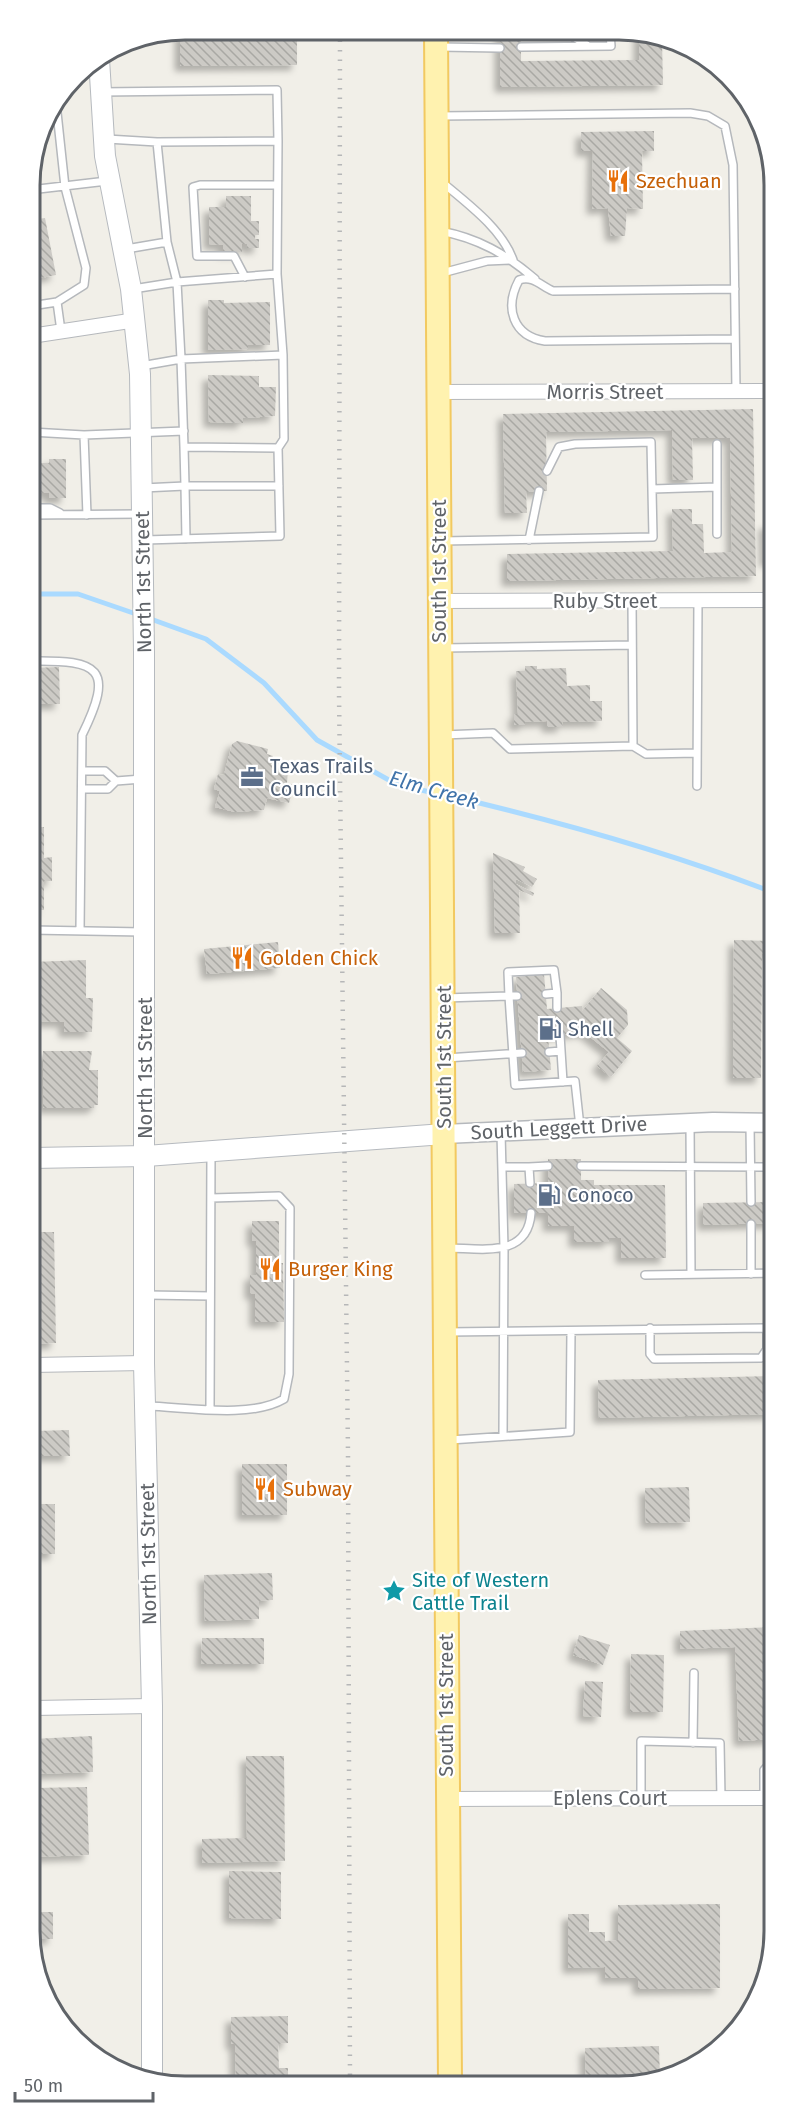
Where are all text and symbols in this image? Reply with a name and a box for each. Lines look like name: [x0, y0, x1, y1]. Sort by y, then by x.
restaurant icon: Szechuan: [605, 168, 631, 194]
place label: Szechuan: [636, 169, 722, 193]
street label: Morris Street: [546, 380, 664, 404]
street label: South 1st Street: [427, 499, 451, 643]
street label: North 1st Street: [130, 510, 156, 653]
street label: Ruby Street: [553, 589, 658, 613]
place label: Texas Trails Council: [270, 754, 373, 801]
office icon: Texas Trails Council: [239, 764, 265, 790]
water label: Elm Creek: [386, 765, 482, 815]
restaurant icon: Golden Chick: [229, 945, 255, 971]
place label: Golden Chick: [260, 946, 379, 970]
street label: South 1st Street: [432, 985, 456, 1129]
street label: North 1st Street: [133, 996, 157, 1139]
fuel station icon: Shell: [537, 1016, 563, 1042]
place label: Shell: [568, 1017, 613, 1041]
street label: South Leggett Drive: [470, 1111, 648, 1145]
fuel station icon: Conoco: [536, 1182, 562, 1208]
place label: Conoco: [567, 1183, 634, 1207]
restaurant icon: Burger King: [257, 1256, 283, 1282]
place label: Burger King: [288, 1257, 393, 1281]
restaurant icon: Subway: [252, 1476, 278, 1502]
place label: Subway: [283, 1477, 352, 1501]
street label: North 1st Street: [135, 1482, 161, 1625]
place label: Site of Western Cattle Trail: [412, 1568, 549, 1615]
place icon: Site of Western Cattle Trail: [381, 1578, 407, 1604]
street label: South 1st Street: [434, 1633, 458, 1777]
street label: Eplens Court: [553, 1786, 668, 1810]
scale bar: [15, 2065, 153, 2103]
text: 50 m: [24, 2075, 63, 2097]

